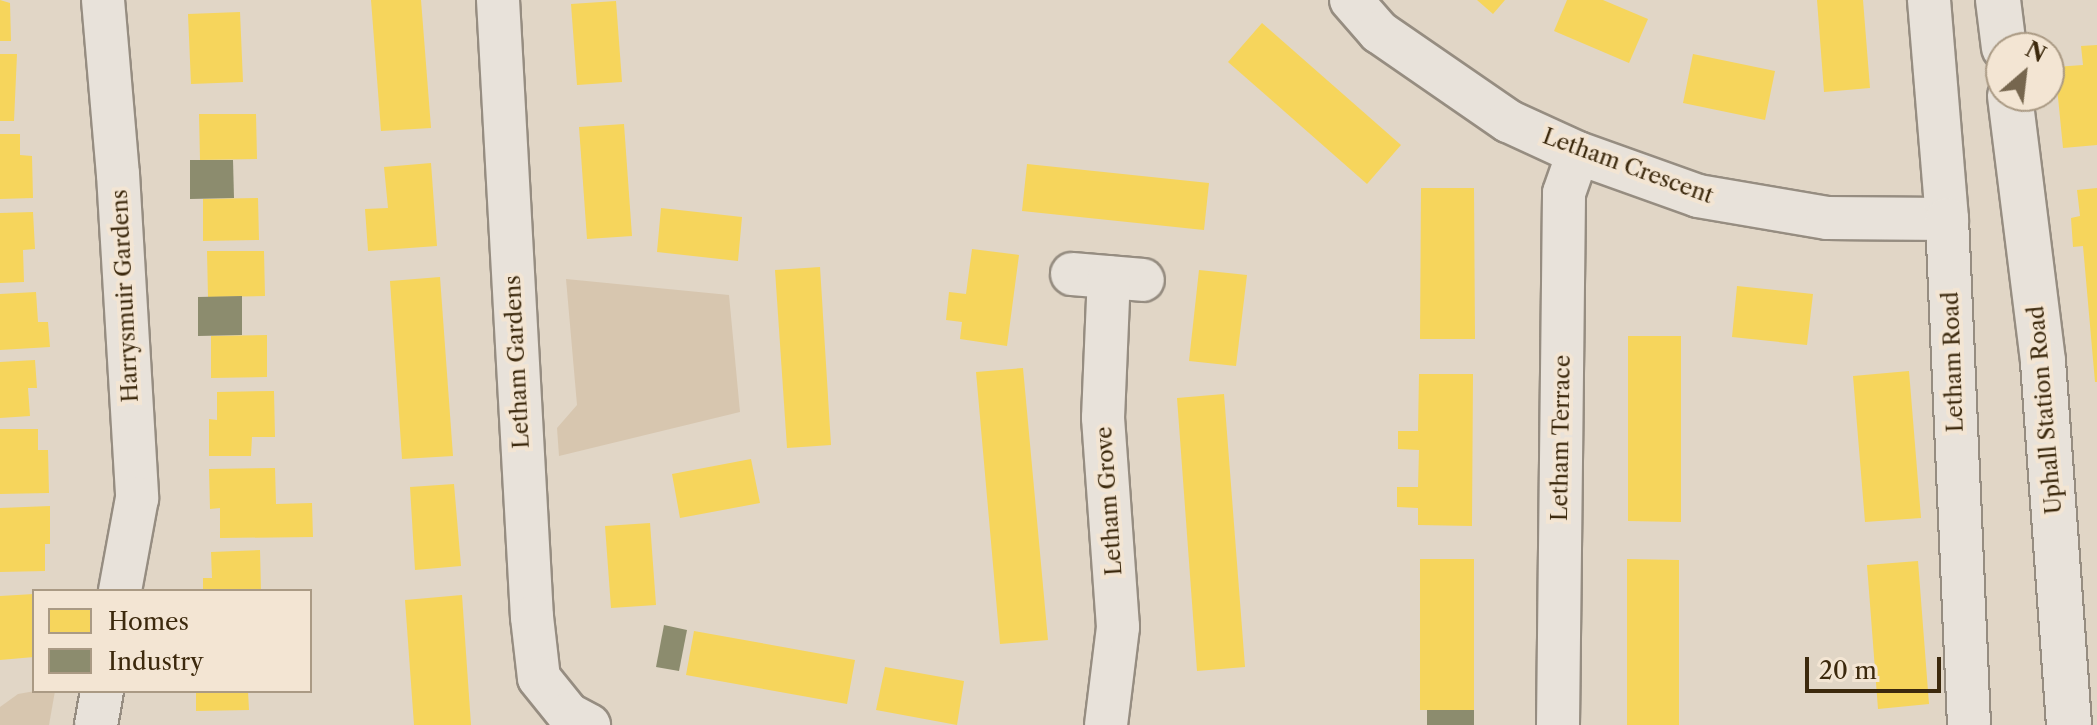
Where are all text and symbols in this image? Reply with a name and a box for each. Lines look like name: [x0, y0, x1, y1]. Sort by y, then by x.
north arrow: [1985, 32, 2065, 112]
text: N: [2021, 36, 2050, 69]
street label: Letham Crescent: [1539, 123, 1717, 209]
street label: Harrysmuir Gardens: [106, 189, 144, 403]
street label: Letham Gardens: [499, 275, 535, 449]
street label: Letham Road: [1937, 291, 1969, 433]
street label: Uphall Station Road: [2023, 305, 2067, 515]
street label: Letham Terrace: [1546, 354, 1576, 522]
street label: Letham Grove: [1091, 426, 1127, 576]
legend: [32, 589, 312, 693]
text: Homes: [108, 607, 189, 636]
scale bar: [1809, 641, 1945, 691]
text: Industry: [108, 647, 204, 676]
text: 20 m: [1819, 656, 1877, 685]

